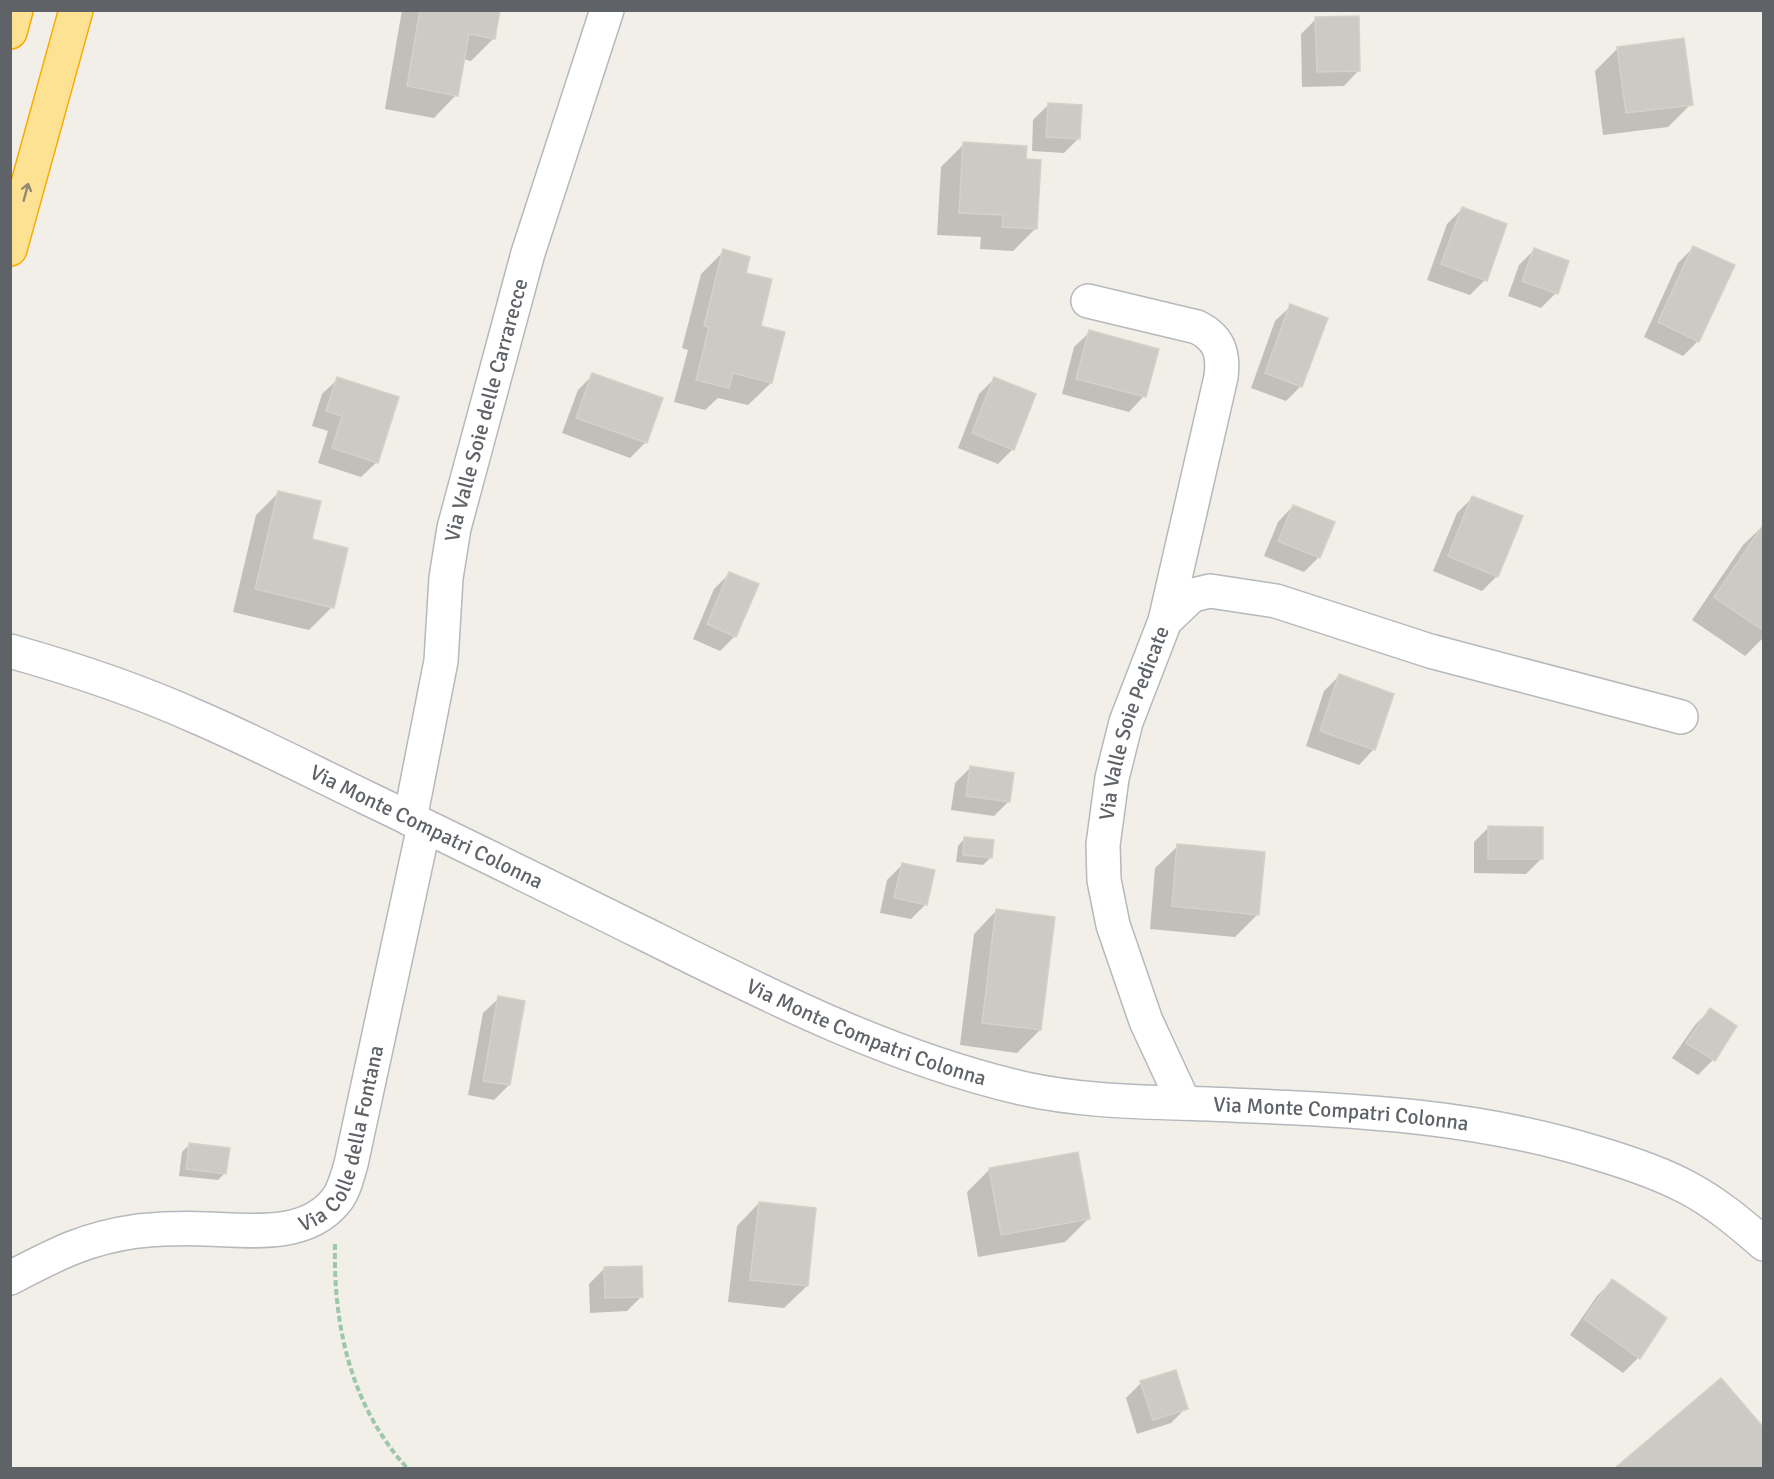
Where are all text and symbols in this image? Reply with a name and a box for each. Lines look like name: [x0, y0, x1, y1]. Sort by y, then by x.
one-way arrow: [21, 183, 32, 202]
street label: Via Valle Soie delle Carrarecce: [439, 276, 534, 543]
street label: Via Valle Soie Pedicate: [1093, 622, 1175, 822]
street label: Via Monte Compatri Colonna: [306, 759, 547, 895]
street label: Via Monte Compatri Colonna: [742, 973, 989, 1091]
street label: Via Colle della Fontana: [295, 1043, 389, 1237]
street label: Via Monte Compatri Colonna: [1213, 1091, 1471, 1137]

